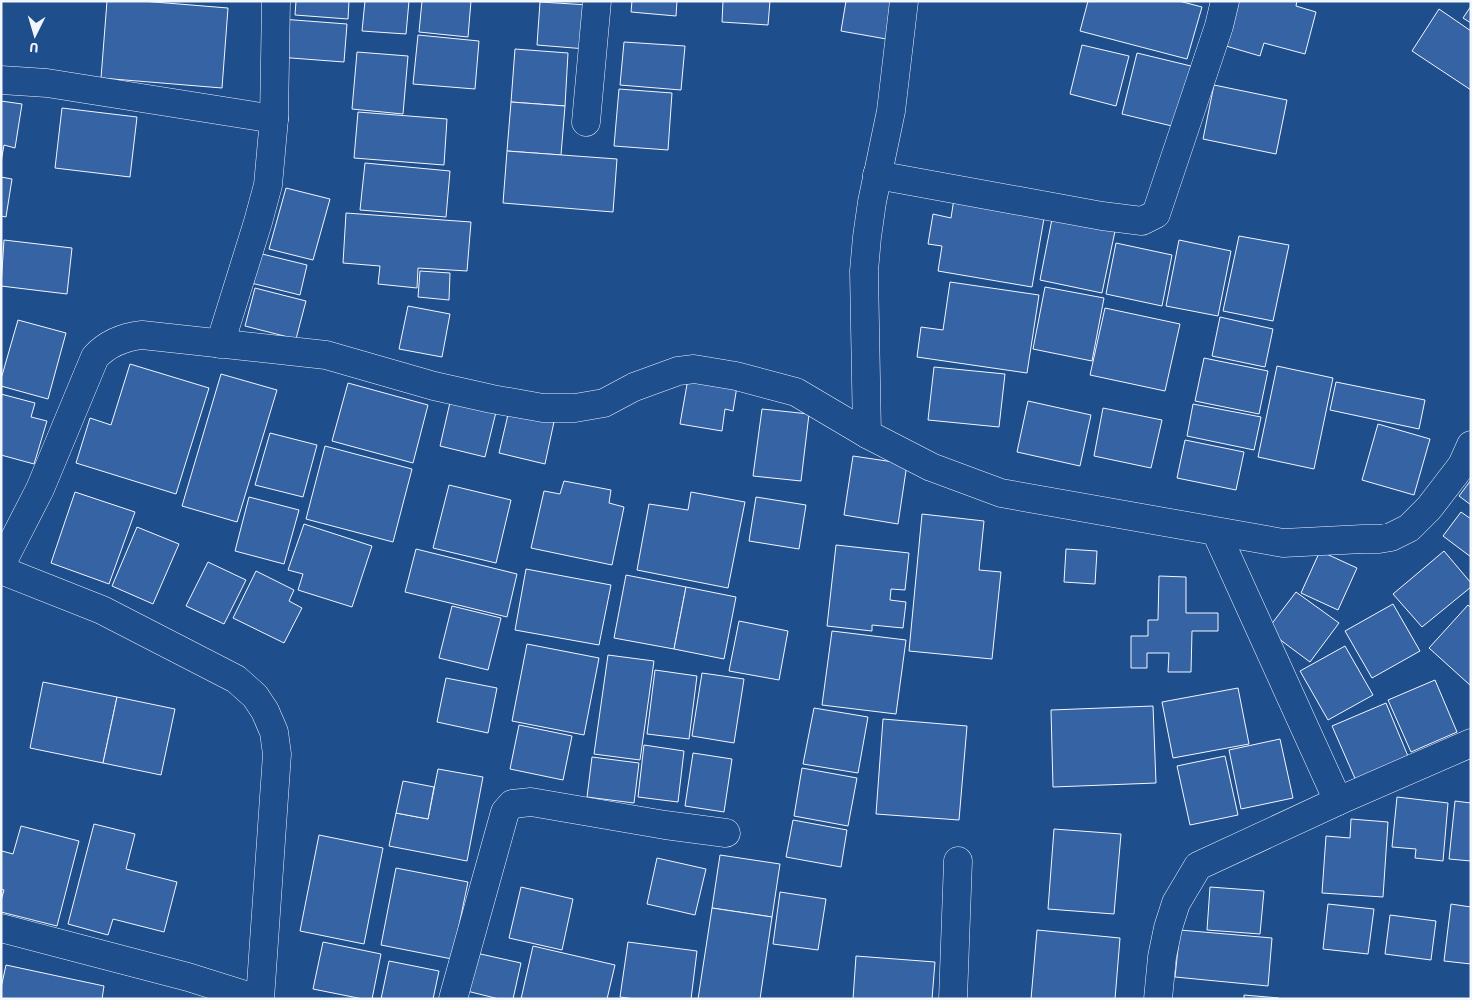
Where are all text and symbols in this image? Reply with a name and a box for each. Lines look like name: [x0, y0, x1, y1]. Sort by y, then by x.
north arrow: [10, 10, 60, 60]
text: U: [28, 37, 39, 57]

